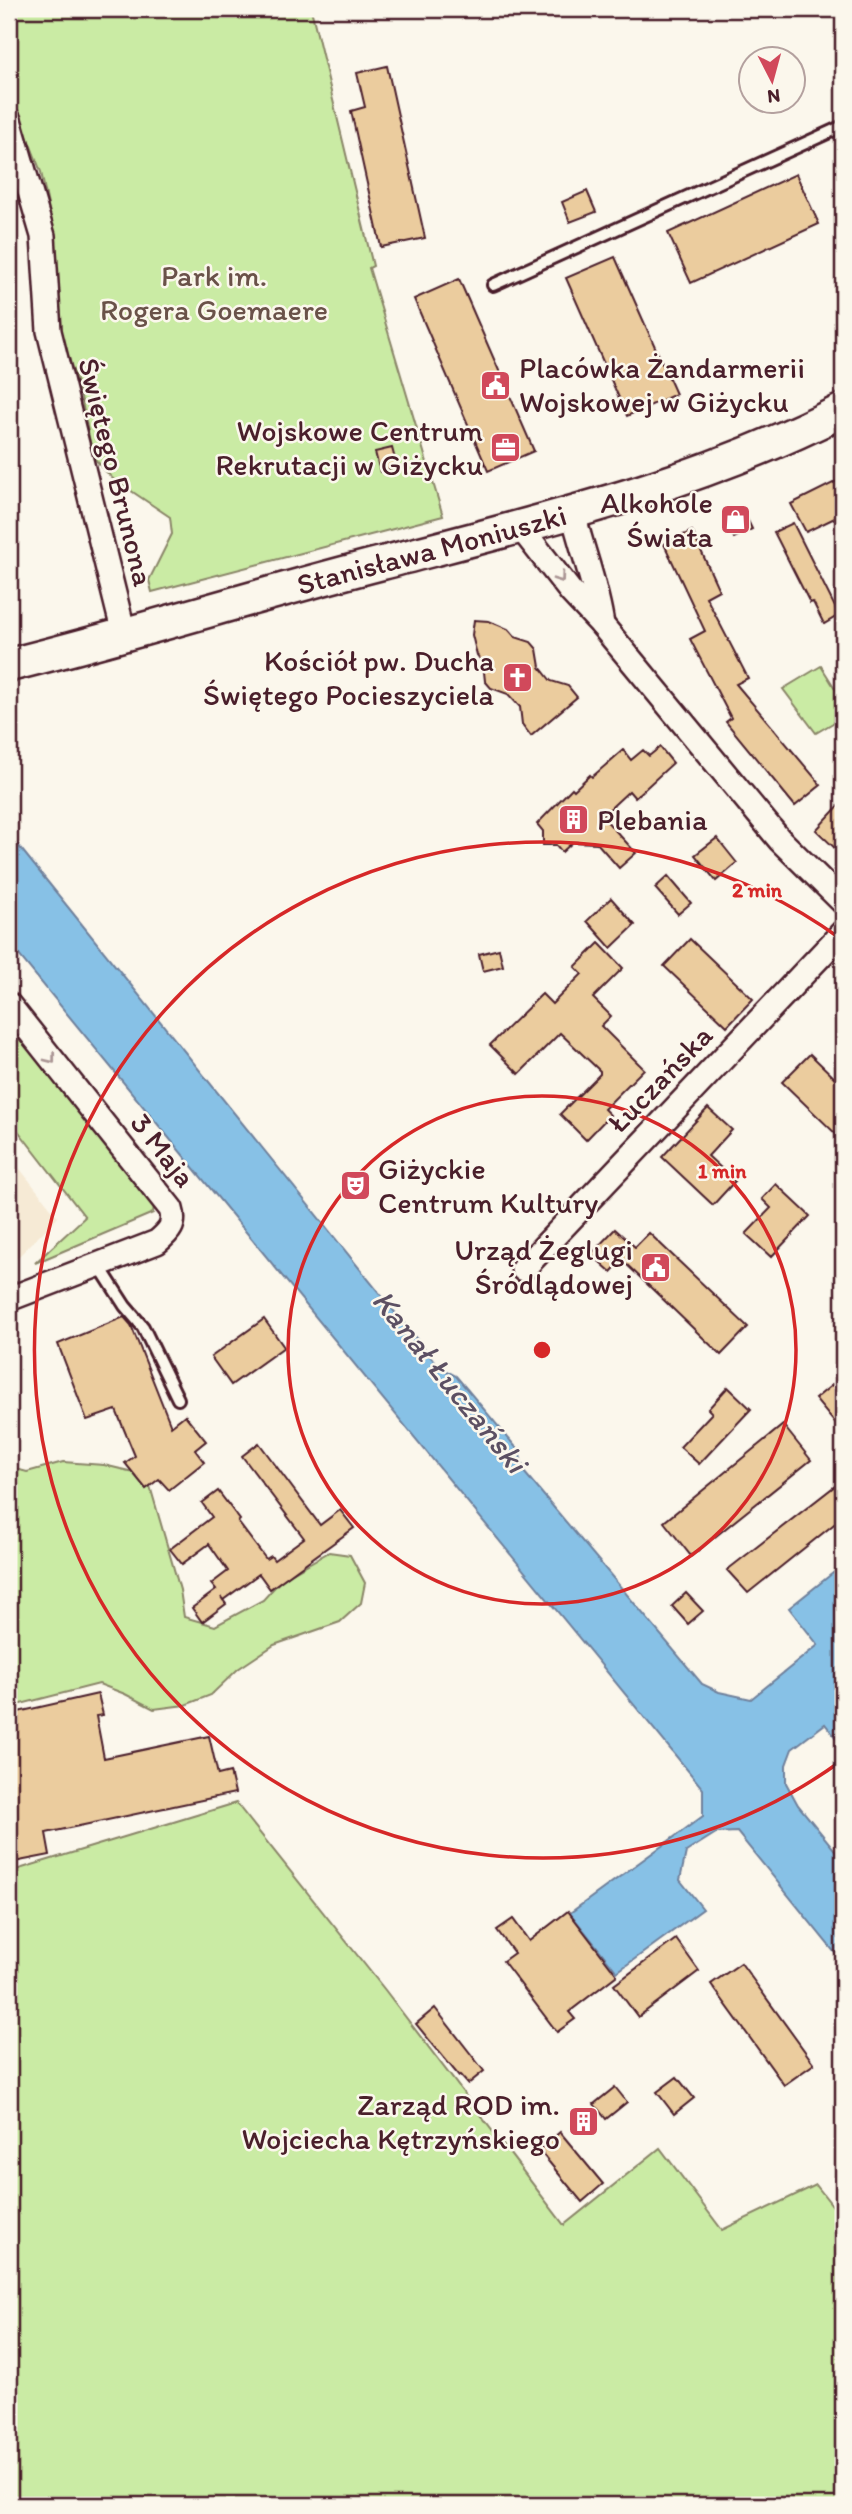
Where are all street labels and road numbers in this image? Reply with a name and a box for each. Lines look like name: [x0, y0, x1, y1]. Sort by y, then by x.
street label: Świętego Brunona: [70, 354, 163, 590]
street label: Stanisława Moniuszki: [293, 496, 570, 603]
street label: Łuczańska: [599, 1017, 720, 1140]
street label: 3 Maja: [123, 1105, 204, 1195]

